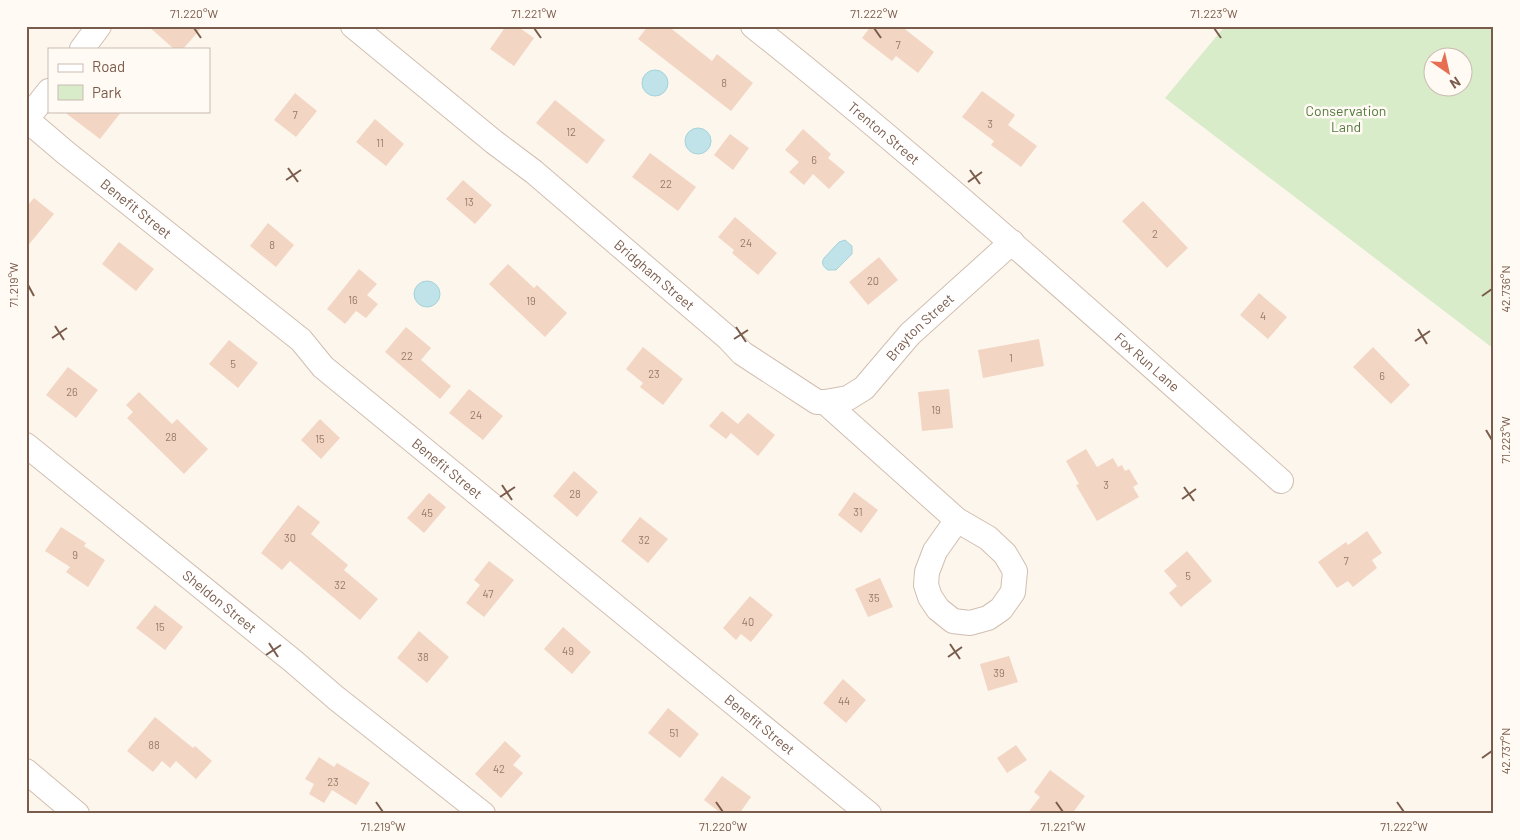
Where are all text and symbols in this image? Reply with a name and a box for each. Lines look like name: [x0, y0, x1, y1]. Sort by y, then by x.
text: 71.220°W: [170, 6, 218, 20]
text: 71.221°W: [511, 6, 557, 20]
text: 71.222°W: [850, 6, 898, 20]
text: 71.223°W: [1190, 6, 1238, 20]
house number: 7: [895, 38, 901, 51]
legend: [48, 48, 210, 112]
north arrow: [1422, 48, 1472, 98]
text: Road: [92, 57, 125, 75]
text: N: [1447, 74, 1464, 93]
house number: 8: [721, 76, 727, 89]
text: Park: [92, 83, 122, 101]
street label: Trenton Street: [845, 98, 923, 168]
park label: Conservation Land: [1306, 102, 1386, 135]
house number: 7: [292, 108, 298, 121]
house number: 3: [987, 117, 993, 130]
house number: 12: [566, 125, 576, 138]
house number: 11: [376, 136, 384, 149]
house number: 6: [811, 153, 817, 166]
street label: Benefit Street: [97, 175, 175, 242]
house number: 22: [660, 177, 672, 190]
house number: 13: [464, 195, 474, 208]
house number: 2: [1152, 227, 1158, 240]
street label: Bridgham Street: [611, 236, 698, 314]
house number: 24: [740, 236, 752, 249]
house number: 8: [269, 238, 275, 251]
text: 71.219°W: [6, 262, 20, 308]
text: 42.736°N: [1498, 265, 1512, 313]
house number: 20: [867, 274, 879, 287]
street label: Brayton Street: [882, 290, 957, 364]
house number: 16: [348, 293, 358, 306]
house number: 19: [526, 294, 536, 307]
house number: 4: [1260, 309, 1266, 322]
street label: Fox Run Lane: [1112, 329, 1183, 395]
house number: 22: [401, 349, 413, 362]
house number: 1: [1009, 351, 1013, 364]
house number: 5: [230, 357, 236, 370]
house number: 23: [648, 367, 660, 380]
house number: 6: [1379, 369, 1385, 382]
house number: 26: [66, 385, 78, 398]
house number: 19: [931, 403, 941, 416]
house number: 24: [470, 408, 482, 421]
text: 71.223°W: [1498, 416, 1512, 464]
house number: 28: [165, 430, 177, 443]
house number: 15: [315, 432, 325, 445]
street label: Benefit Street: [409, 434, 486, 502]
house number: 3: [1103, 478, 1109, 491]
house number: 28: [569, 487, 581, 500]
house number: 31: [853, 505, 863, 518]
house number: 45: [421, 506, 433, 519]
house number: 30: [284, 531, 296, 544]
house number: 32: [638, 533, 650, 546]
house number: 9: [72, 548, 78, 561]
house number: 7: [1343, 554, 1349, 567]
street label: Sheldon Street: [179, 566, 260, 636]
house number: 5: [1185, 569, 1191, 582]
house number: 32: [334, 578, 346, 591]
house number: 47: [483, 587, 493, 600]
house number: 35: [868, 591, 880, 604]
house number: 40: [742, 615, 754, 628]
house number: 15: [155, 620, 165, 633]
house number: 49: [562, 644, 574, 657]
house number: 38: [417, 650, 429, 663]
house number: 39: [993, 666, 1005, 679]
street label: Benefit Street: [721, 690, 799, 758]
house number: 44: [838, 694, 850, 707]
house number: 51: [669, 726, 679, 739]
text: 42.737°N: [1498, 728, 1512, 774]
house number: 88: [148, 738, 160, 751]
house number: 42: [493, 762, 505, 775]
house number: 23: [327, 775, 339, 788]
text: 71.219°W: [360, 819, 406, 833]
text: 71.220°W: [699, 819, 747, 833]
text: 71.221°W: [1040, 819, 1086, 833]
text: 71.222°W: [1380, 819, 1428, 833]

